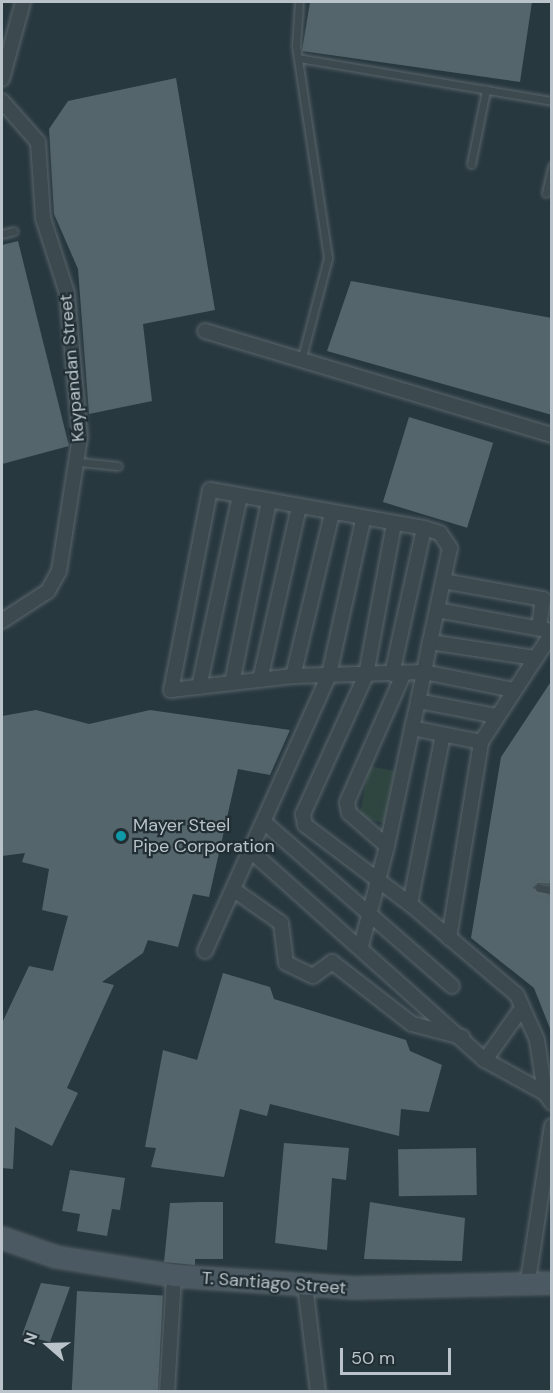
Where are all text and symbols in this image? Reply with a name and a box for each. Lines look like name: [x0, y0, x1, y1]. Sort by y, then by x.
street label: Kaypandan Street: [55, 293, 89, 443]
place label: Mayer Steel Pipe Corporation: [133, 815, 275, 858]
marker: Mayer Steel Pipe Corporation: [114, 829, 128, 843]
street label: T. Santiago Street: [201, 1267, 347, 1299]
north arrow: [18, 1315, 78, 1375]
text: N: [19, 1330, 42, 1348]
scale bar: [343, 1336, 454, 1374]
text: 50 m: [351, 1346, 395, 1370]

